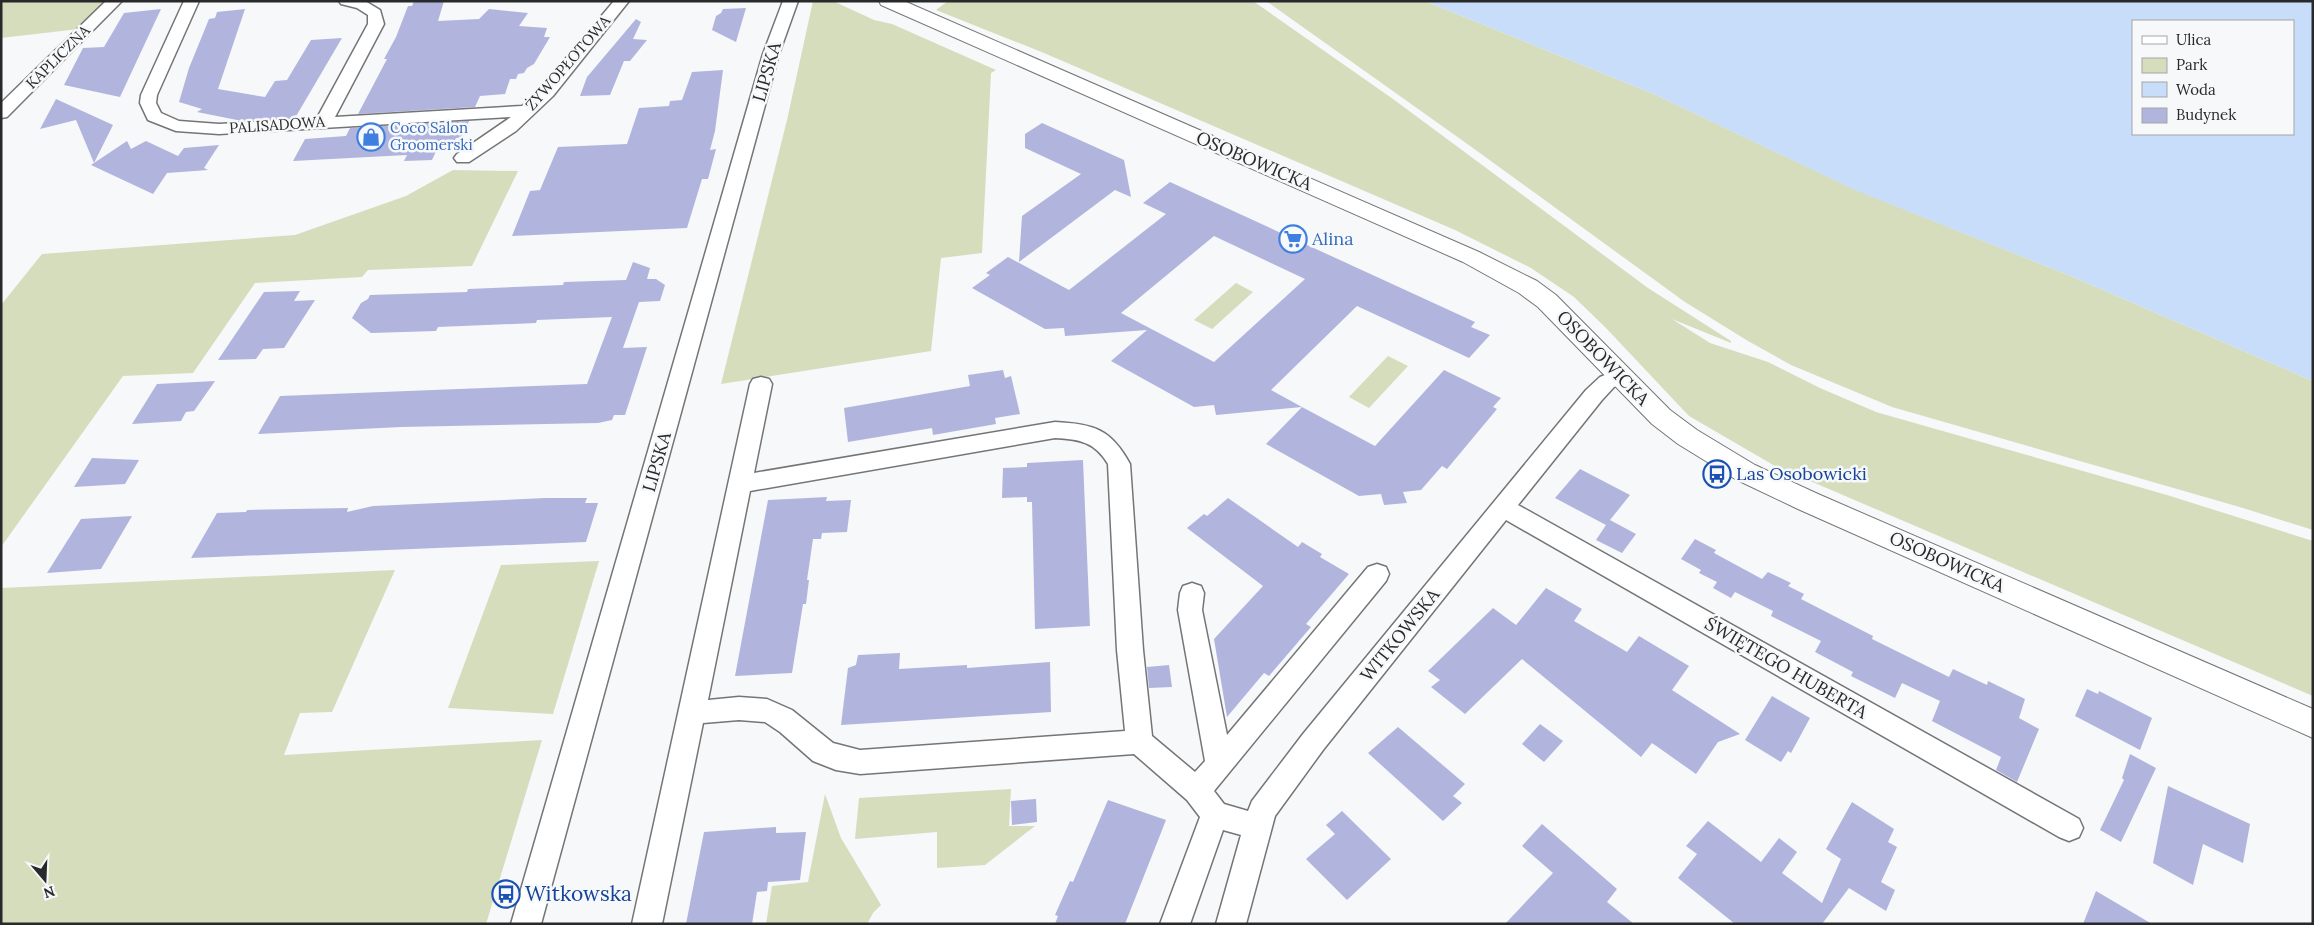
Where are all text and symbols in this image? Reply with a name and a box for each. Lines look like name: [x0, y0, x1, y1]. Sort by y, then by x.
street label: ŻYWOPŁOTOWA: [521, 11, 614, 114]
street label: KAPLICZNA: [22, 20, 94, 93]
legend: [2132, 20, 2294, 135]
text: Ulica: [2176, 30, 2212, 49]
street label: LIPSKA: [747, 39, 786, 104]
text: Park: [2176, 55, 2207, 74]
text: Woda: [2176, 80, 2216, 99]
text: Budynek: [2176, 105, 2236, 124]
street label: PALISADOWA: [228, 112, 326, 137]
place label: Coco Salon Groomerski: [390, 118, 473, 154]
shop icon: Coco Salon Groomerski: [356, 122, 386, 152]
street label: OSOBOWICKA: [1193, 126, 1316, 196]
supermarket icon: Alina: [1278, 224, 1308, 254]
place label: Alina: [1311, 227, 1353, 250]
street label: OSOBOWICKA: [1552, 305, 1655, 411]
street label: LIPSKA: [637, 429, 676, 494]
bus stop icon: Las Osobowicki: [1702, 459, 1732, 489]
place label: Las Osobowicki: [1736, 462, 1867, 485]
street label: OSOBOWICKA: [1886, 526, 2009, 598]
street label: WITKOWSKA: [1355, 583, 1445, 686]
street label: ŚWIĘTEGO HUBERTA: [1701, 612, 1872, 724]
north arrow: [20, 855, 70, 905]
bus stop icon: Witkowska: [491, 879, 521, 909]
place label: Witkowska: [525, 880, 632, 907]
text: N: [41, 882, 57, 903]

